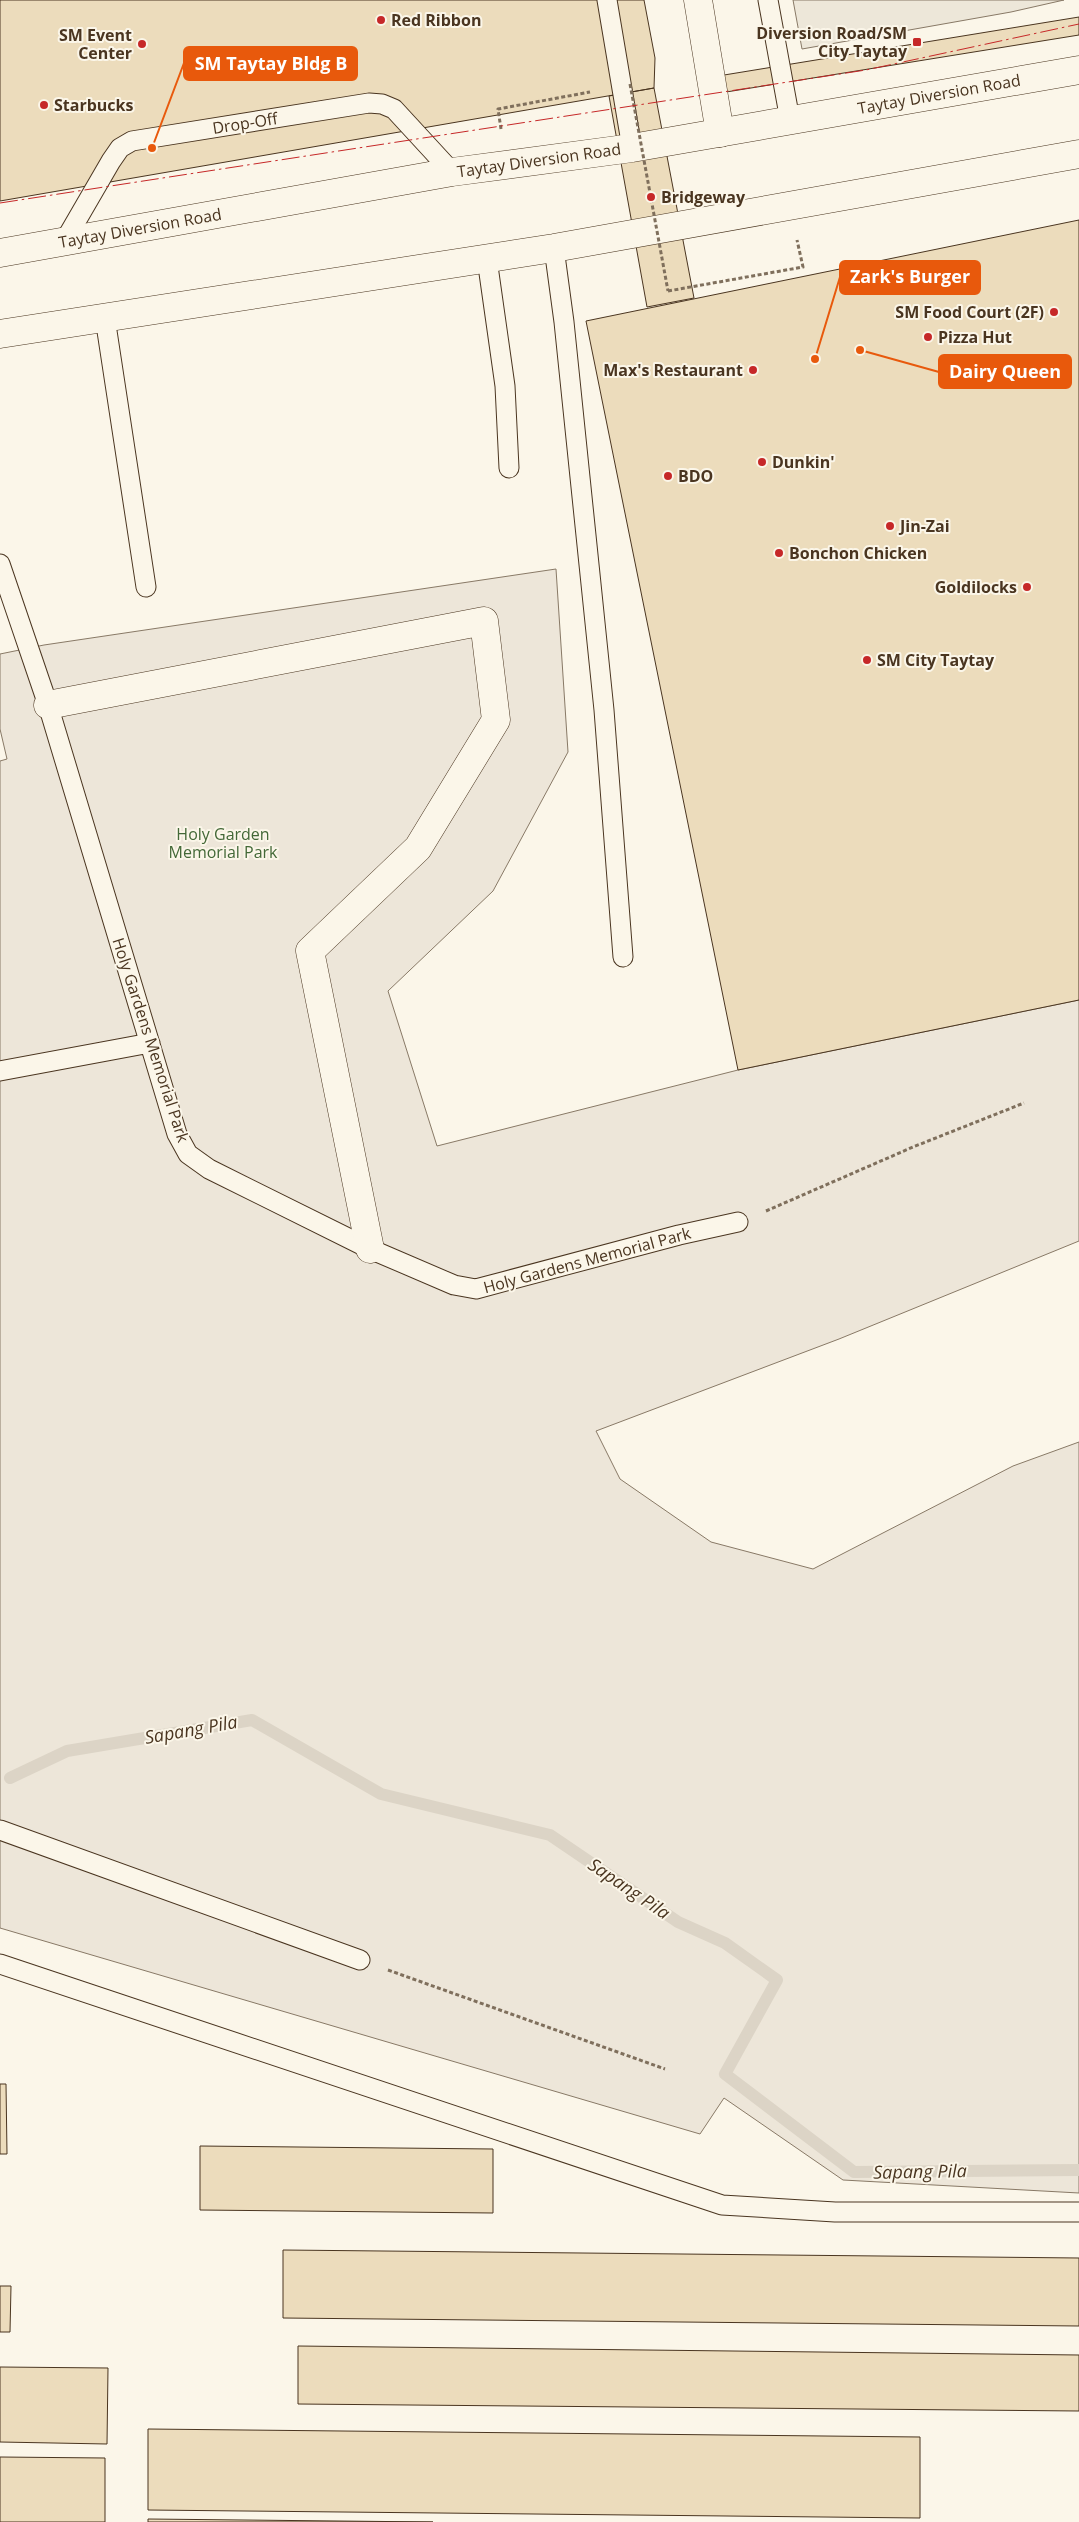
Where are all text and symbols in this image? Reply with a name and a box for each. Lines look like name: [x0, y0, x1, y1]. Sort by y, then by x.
place label: Red Ribbon: [391, 9, 481, 31]
marker: Red Ribbon: [375, 14, 387, 26]
place label: Diversion Road/SM City Taytay: [756, 22, 908, 62]
place label: SM Event Center: [59, 24, 132, 64]
marker: Diversion Road/SM City Taytay: [911, 36, 923, 48]
marker: SM Event Center: [136, 38, 148, 50]
callout: SM Taytay Bldg B: [184, 47, 357, 80]
text: SM Taytay Bldg B: [195, 51, 347, 75]
street label: Taytay Diversion Road: [856, 69, 1022, 119]
place label: Starbucks: [54, 94, 133, 116]
marker: Starbucks: [38, 99, 50, 111]
street label: Drop-Off: [211, 107, 280, 139]
street label: Taytay Diversion Road: [456, 138, 622, 182]
place label: Bridgeway: [661, 186, 746, 208]
marker: Bridgeway: [645, 191, 657, 203]
street label: Taytay Diversion Road: [57, 203, 223, 253]
callout: Zark's Burger: [840, 261, 980, 294]
text: Zark's Burger: [850, 264, 970, 288]
place label: SM Food Court (2F): [895, 301, 1044, 323]
marker: SM Food Court (2F): [1048, 306, 1060, 318]
place label: Pizza Hut: [938, 326, 1012, 348]
marker: Pizza Hut: [922, 331, 934, 343]
callout: Dairy Queen: [939, 355, 1071, 388]
place label: Max's Restaurant: [603, 359, 743, 381]
text: Dairy Queen: [949, 359, 1061, 383]
marker: Max's Restaurant: [747, 364, 759, 376]
place label: Dunkin': [772, 451, 834, 473]
marker: Dunkin': [756, 456, 768, 468]
place label: BDO: [678, 465, 713, 487]
marker: BDO: [662, 470, 674, 482]
place label: Jin-Zai: [898, 515, 950, 537]
marker: Jin-Zai: [884, 520, 896, 532]
place label: Bonchon Chicken: [789, 542, 927, 564]
marker: Bonchon Chicken: [773, 547, 785, 559]
place label: Goldilocks: [935, 576, 1017, 598]
marker: Goldilocks: [1021, 581, 1033, 593]
place label: SM City Taytay: [877, 649, 995, 671]
marker: SM City Taytay: [861, 654, 873, 666]
park label: Holy Garden Memorial Park: [169, 823, 278, 863]
street label: Holy Gardens Memorial Park: [107, 935, 195, 1146]
street label: Holy Gardens Memorial Park: [481, 1222, 694, 1298]
water label: Sapang Pila: [143, 1709, 239, 1749]
water label: Sapang Pila: [584, 1852, 675, 1924]
water label: Sapang Pila: [873, 2158, 967, 2184]

